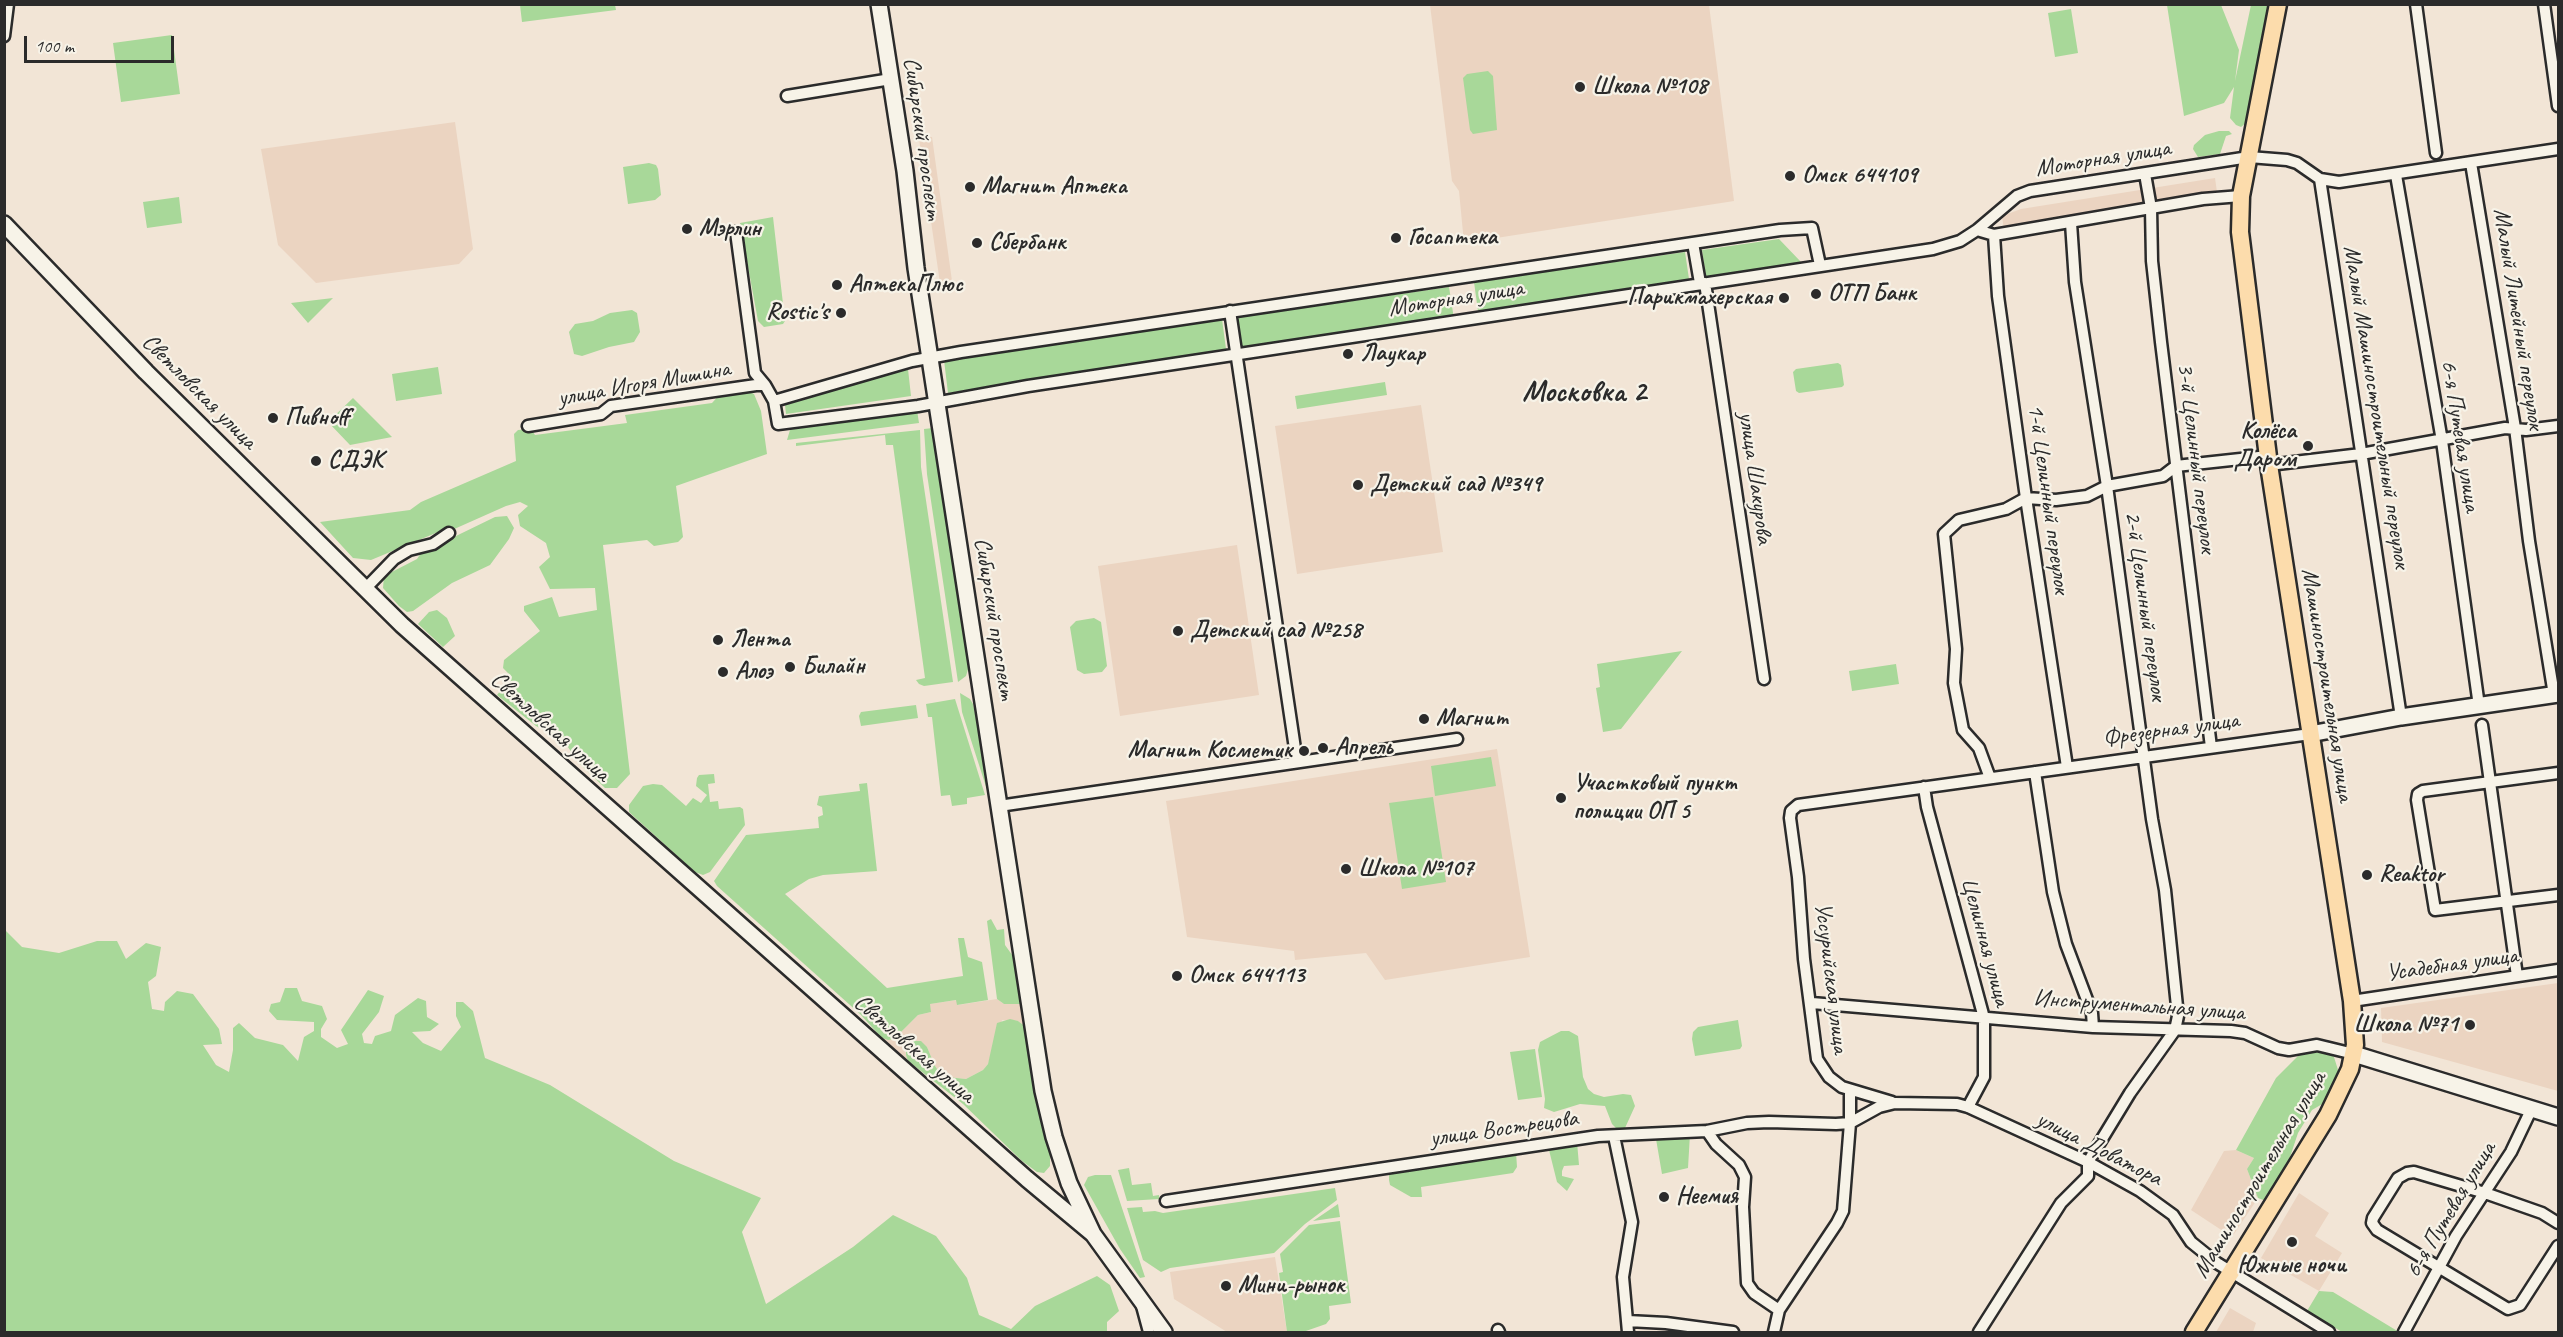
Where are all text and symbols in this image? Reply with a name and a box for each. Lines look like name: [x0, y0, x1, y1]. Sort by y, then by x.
scale bar: [27, 24, 177, 62]
text: 100 m: [35, 35, 74, 57]
street label: Сибирский проспект: [896, 56, 948, 222]
place label: Школа №108: [1592, 73, 1707, 101]
marker: Школа №108: [1573, 80, 1587, 94]
street label: Моторная улица: [2034, 134, 2172, 184]
place label: Омск 644109: [1802, 162, 1917, 190]
marker: Омск 644109: [1783, 169, 1797, 183]
place label: Магнит Аптека: [982, 173, 1127, 201]
marker: Магнит Аптека: [963, 180, 977, 194]
street label: Малый Литейный переулок: [2486, 206, 2550, 432]
place label: Мэрлин: [699, 215, 761, 243]
marker: Мэрлин: [680, 222, 694, 236]
place label: Госаптека: [1408, 224, 1497, 252]
place label: Сбербанк: [989, 229, 1066, 257]
marker: Госаптека: [1389, 231, 1403, 245]
marker: Сбербанк: [970, 236, 984, 250]
street label: Малый Машиностроительный переулок: [2336, 244, 2416, 570]
place label: АптекаПлюс: [849, 271, 963, 299]
street label: Моторная улица: [1387, 274, 1525, 324]
marker: АптекаПлюс: [830, 278, 844, 292]
place label: ОТП Банк: [1828, 280, 1916, 308]
place label: Парикмахерская: [1627, 284, 1772, 312]
marker: ОТП Банк: [1809, 287, 1823, 301]
marker: Парикмахерская: [1777, 291, 1791, 305]
place label: Rostic's: [766, 299, 829, 327]
marker: Rostic's: [834, 306, 848, 320]
street label: Светловская улица: [135, 328, 263, 456]
place label: Лаукар: [1360, 340, 1425, 368]
marker: Лаукар: [1341, 347, 1355, 361]
street label: улица Игоря Мишина: [556, 355, 732, 413]
street label: 6-я Путевая улица: [2434, 358, 2486, 514]
street label: 3-й Целинный переулок: [2170, 361, 2222, 555]
district label: Московка 2: [1522, 375, 1646, 411]
street label: 1-й Целинный переулок: [2020, 402, 2076, 596]
place label: Пивноff: [285, 404, 349, 432]
street label: улица Шакурова: [1731, 410, 1779, 546]
marker: Пивноff: [266, 411, 280, 425]
place label: Колёса Даром: [2234, 418, 2296, 474]
marker: Колёса Даром: [2301, 439, 2315, 453]
place label: СДЭК: [328, 447, 383, 475]
marker: СДЭК: [309, 454, 323, 468]
place label: Детский сад №349: [1370, 471, 1542, 499]
marker: Детский сад №349: [1351, 478, 1365, 492]
street label: 2-й Целинный переулок: [2117, 509, 2173, 703]
street label: Сибирский проспект: [967, 536, 1021, 702]
street label: Машиностроительная улица: [2294, 566, 2360, 804]
place label: Детский сад №258: [1190, 617, 1361, 645]
marker: Детский сад №258: [1171, 624, 1185, 638]
place label: Лента: [730, 626, 790, 654]
marker: Лента: [711, 633, 725, 647]
place label: Билайн: [802, 653, 865, 681]
place label: Алоэ: [735, 658, 773, 686]
marker: Билайн: [783, 660, 797, 674]
marker: Алоэ: [716, 665, 730, 679]
street label: Светловская улица: [484, 666, 616, 788]
place label: Магнит: [1436, 705, 1509, 733]
street label: Фрезерная улица: [2101, 706, 2241, 754]
marker: Магнит: [1417, 712, 1431, 726]
place label: Апрель: [1335, 734, 1393, 762]
place label: Магнит Косметик: [1128, 737, 1292, 765]
marker: Апрель: [1316, 741, 1330, 755]
marker: Магнит Косметик: [1297, 744, 1311, 758]
place label: Участковый пункт полиции ОП 5: [1573, 770, 1736, 826]
marker: Участковый пункт полиции ОП 5: [1554, 791, 1568, 805]
place label: Школа №107: [1358, 855, 1473, 883]
place label: Reaktor: [2379, 861, 2444, 889]
marker: Школа №107: [1339, 862, 1353, 876]
marker: Reaktor: [2360, 868, 2374, 882]
street label: Целинная улица: [1954, 874, 2016, 1010]
street label: Уссурийская улица: [1807, 901, 1855, 1055]
street label: Усадебная улица: [2384, 942, 2520, 988]
place label: Омск 644113: [1189, 962, 1305, 990]
marker: Омск 644113: [1170, 969, 1184, 983]
street label: Инструментальная улица: [2033, 984, 2245, 1028]
street label: Светловская улица: [847, 988, 981, 1110]
place label: Школа №71: [2354, 1011, 2458, 1039]
marker: Школа №71: [2463, 1018, 2477, 1032]
street label: Машиностроительная улица: [2187, 1067, 2333, 1283]
street label: улица Вострецова: [1428, 1104, 1580, 1154]
street label: улица Доватора: [2031, 1105, 2167, 1193]
street label: 6-я Путевая улица: [2399, 1137, 2503, 1283]
place label: Неемия: [1676, 1183, 1738, 1211]
marker: Неемия: [1657, 1190, 1671, 1204]
marker: Южные ночи: [2285, 1235, 2299, 1249]
place label: Южные ночи: [2238, 1252, 2346, 1280]
place label: Мини-рынок: [1238, 1272, 1344, 1300]
marker: Мини-рынок: [1219, 1279, 1233, 1293]

